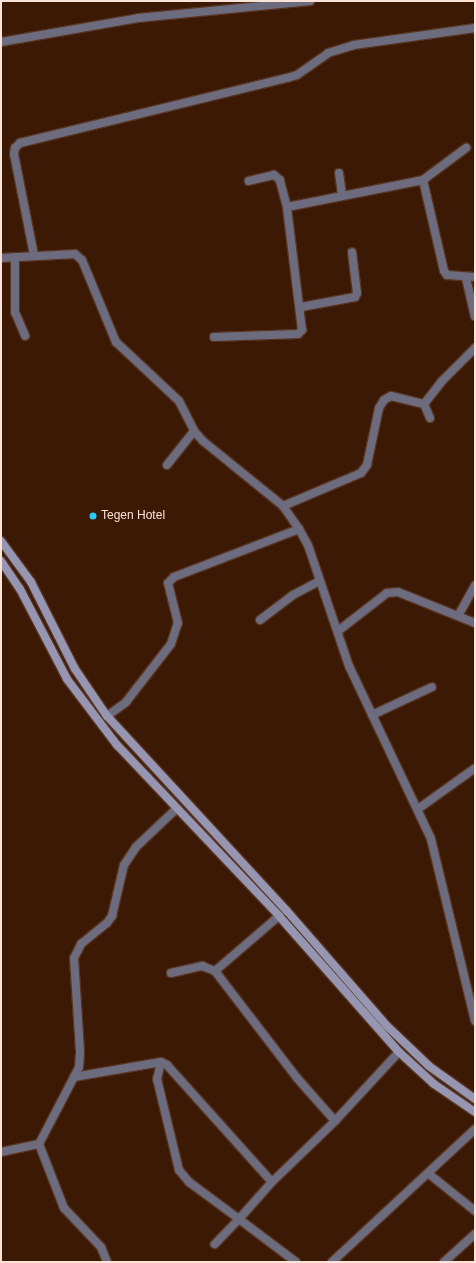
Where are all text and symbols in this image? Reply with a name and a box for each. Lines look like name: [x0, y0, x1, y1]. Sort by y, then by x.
place label: Tegen Hotel: [101, 509, 165, 523]
marker: Tegen Hotel: [88, 511, 98, 521]

